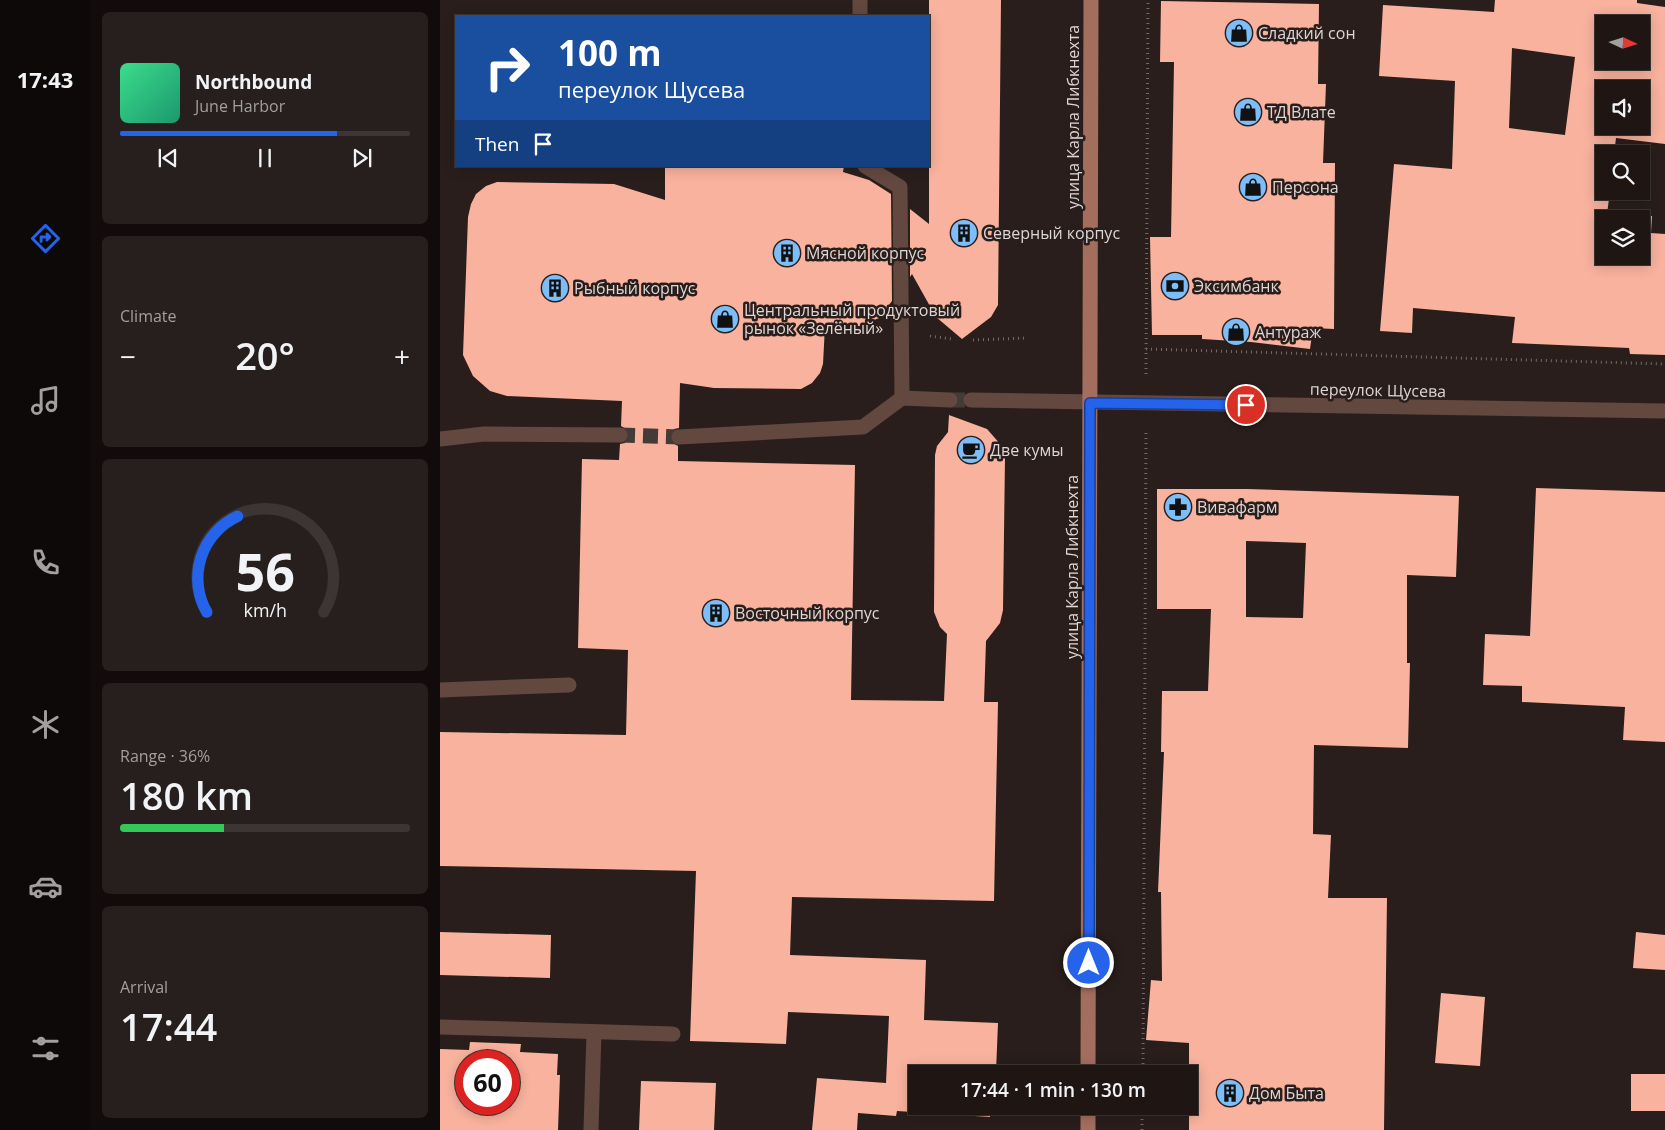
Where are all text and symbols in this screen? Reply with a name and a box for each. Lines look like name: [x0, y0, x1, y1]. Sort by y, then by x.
north arrow: [1595, 15, 1650, 70]
map controls: [1595, 15, 1650, 265]
shop icon: Сладкий сон: [1224, 18, 1254, 48]
place label: Сладкий сон: [1258, 22, 1356, 44]
street label: улица Карла Либкнехта: [1062, 25, 1084, 209]
text: 100 m: [558, 29, 662, 76]
icon: right: [475, 35, 540, 100]
text: 17:43: [17, 64, 73, 94]
text: Northbound: [195, 69, 312, 95]
text: переулок Щусева: [558, 74, 745, 104]
button: sound: [1595, 80, 1650, 135]
text: June Harbor: [195, 95, 285, 117]
shop icon: ТД Влате: [1233, 97, 1263, 127]
place label: ТД Влате: [1267, 101, 1336, 123]
icon: arrive: [529, 130, 557, 158]
text: Then: [475, 131, 519, 157]
icon: previous: [154, 144, 182, 172]
icon: pause: [251, 144, 279, 172]
icon: next: [348, 144, 376, 172]
button: search: [1595, 145, 1650, 200]
shop icon: Персона: [1238, 172, 1268, 202]
place label: Персона: [1272, 176, 1339, 198]
button: layers: [1595, 210, 1650, 265]
building icon: Северный корпус: [949, 218, 979, 248]
icon: directions: [28, 221, 63, 256]
place label: Северный корпус: [983, 222, 1120, 244]
building icon: Мясной корпус: [772, 238, 802, 268]
place label: Мясной корпус: [806, 242, 925, 264]
bank icon: Эксимбанк: [1160, 271, 1190, 301]
building icon: Рыбный корпус: [540, 273, 570, 303]
place label: Эксимбанк: [1194, 275, 1279, 297]
place label: Рыбный корпус: [574, 277, 696, 299]
place label: Центральный продуктовый рынок «Зелёный»: [744, 299, 960, 339]
shop icon: Центральный продуктовый рынок «Зелёный»: [710, 304, 740, 334]
text: Climate: [120, 305, 177, 327]
shop icon: Антураж: [1221, 317, 1251, 347]
place label: Антураж: [1255, 321, 1321, 343]
text: 20°: [235, 329, 295, 381]
text: −: [120, 337, 136, 375]
text: +: [394, 337, 410, 375]
street label: переулок Щусева: [1310, 378, 1446, 402]
icon: music: [28, 383, 63, 418]
pin: [1225, 384, 1267, 426]
icon: arrive: [1232, 391, 1260, 419]
cafe icon: Две кумы: [956, 435, 986, 465]
place label: Две кумы: [990, 439, 1064, 461]
street label: улица Карла Либкнехта: [1061, 475, 1083, 659]
pharmacy icon: Вивафарм: [1163, 492, 1193, 522]
place label: Вивафарм: [1197, 496, 1277, 518]
text: 56: [235, 535, 295, 606]
icon: phone: [28, 545, 63, 580]
text: km/h: [243, 598, 287, 622]
building icon: Восточный корпус: [701, 598, 731, 628]
place label: Восточный корпус: [735, 602, 880, 624]
icon: climate: [28, 707, 63, 742]
text: Range · 36%: [120, 745, 210, 767]
text: 180 km: [120, 769, 253, 821]
icon: car: [28, 869, 63, 904]
position arrow: [1062, 936, 1114, 988]
text: Arrival: [120, 976, 168, 998]
text: 17:44: [120, 1000, 217, 1052]
icon: filters: [28, 1031, 63, 1066]
speed limit sign: 60: [455, 1050, 520, 1115]
text: 17:44 · 1 min · 130 m: [960, 1077, 1146, 1103]
building icon: Дом Быта: [1215, 1078, 1245, 1108]
place label: Дом Быта: [1249, 1082, 1324, 1104]

